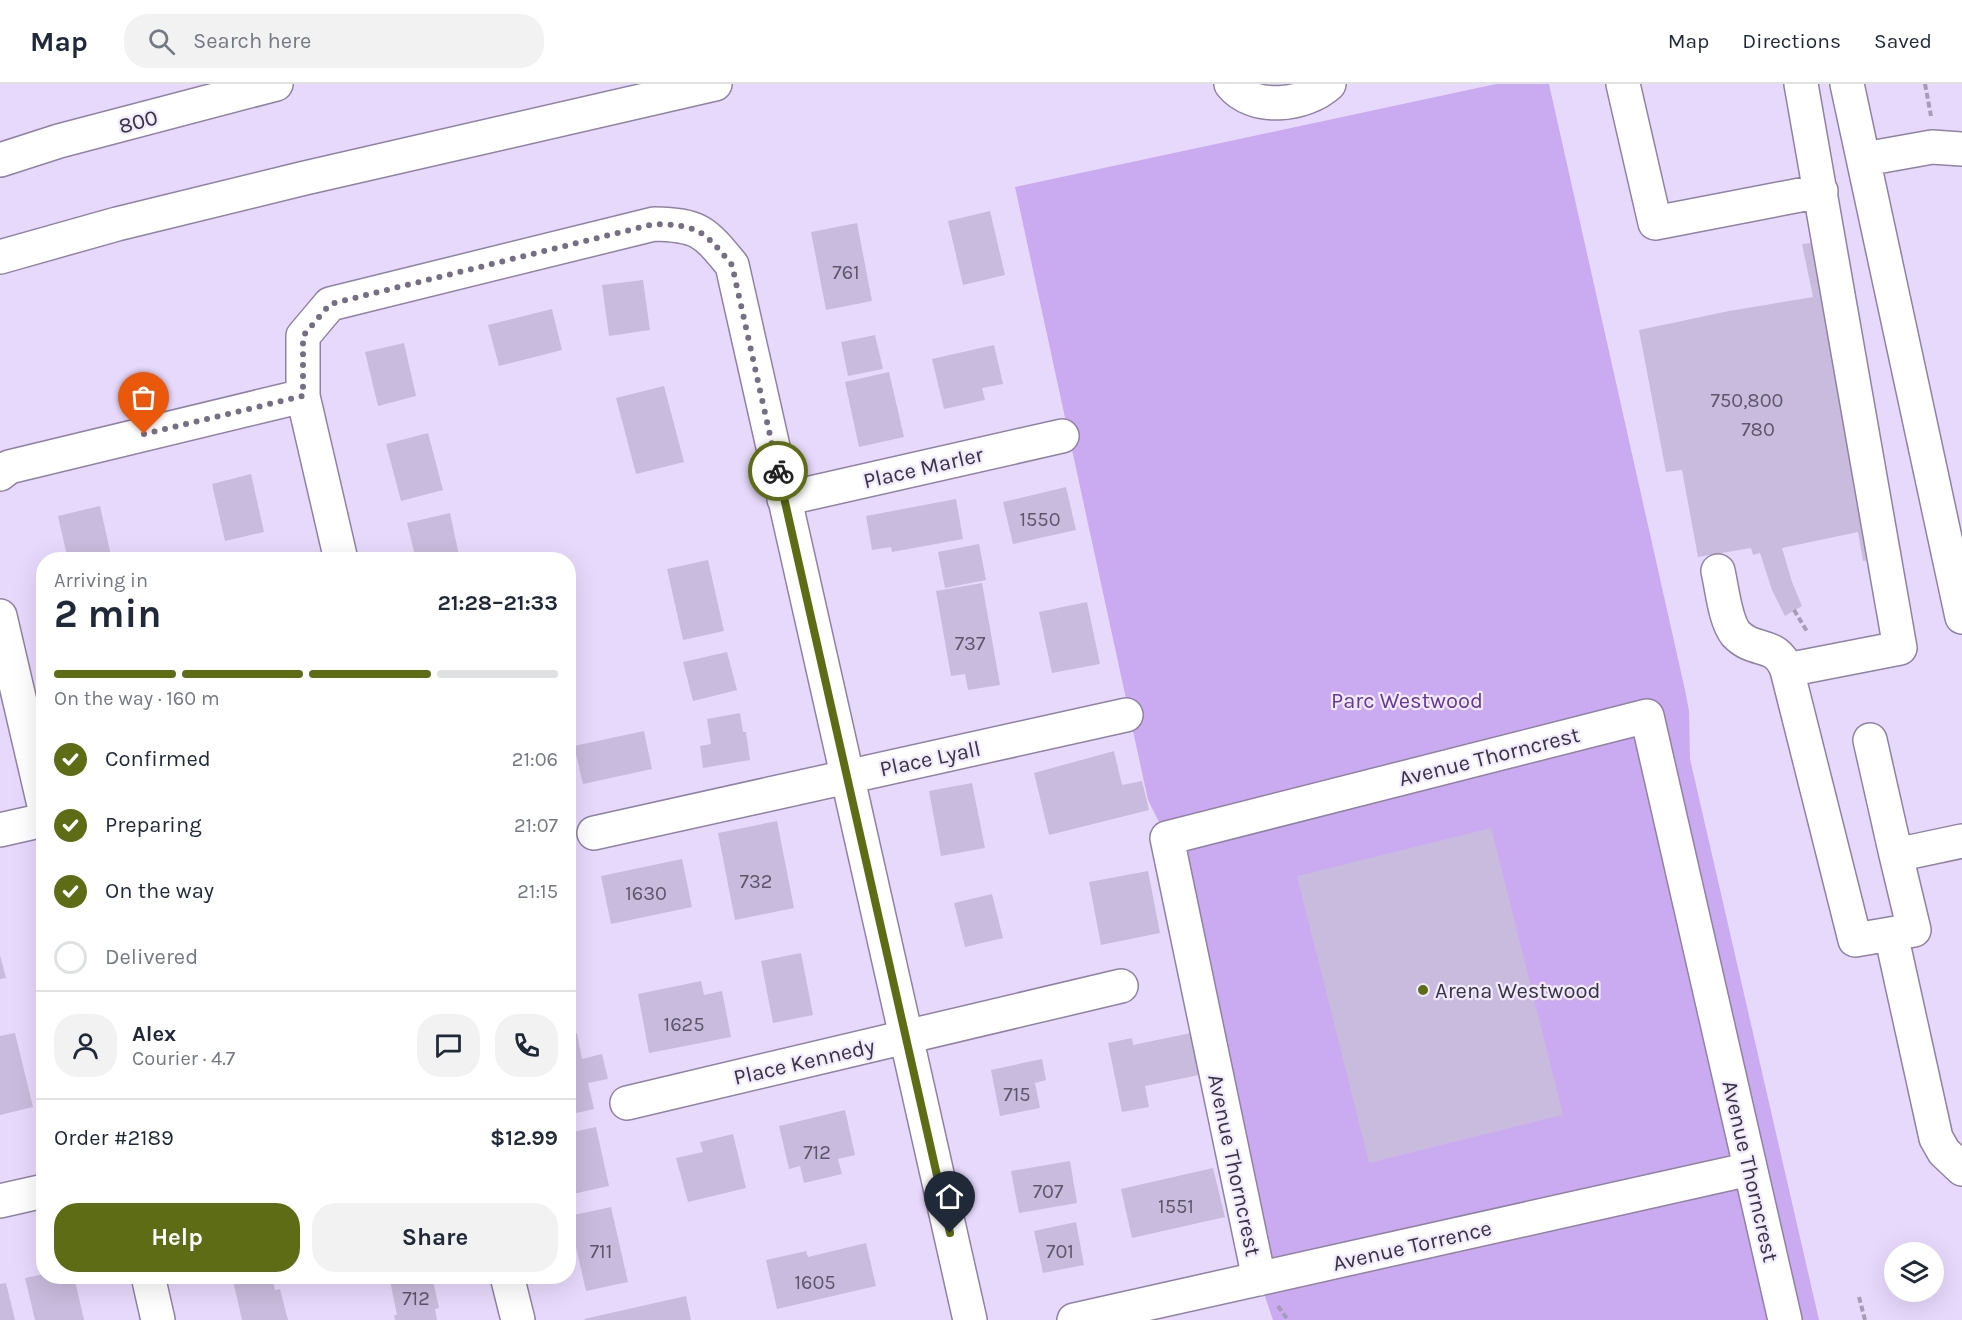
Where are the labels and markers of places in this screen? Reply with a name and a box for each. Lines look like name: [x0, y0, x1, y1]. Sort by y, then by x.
pin: [118, 372, 169, 434]
place label: Arena Westwood: [1435, 978, 1601, 1004]
marker: Arena Westwood: [1416, 983, 1430, 997]
pin: [924, 1171, 975, 1233]

